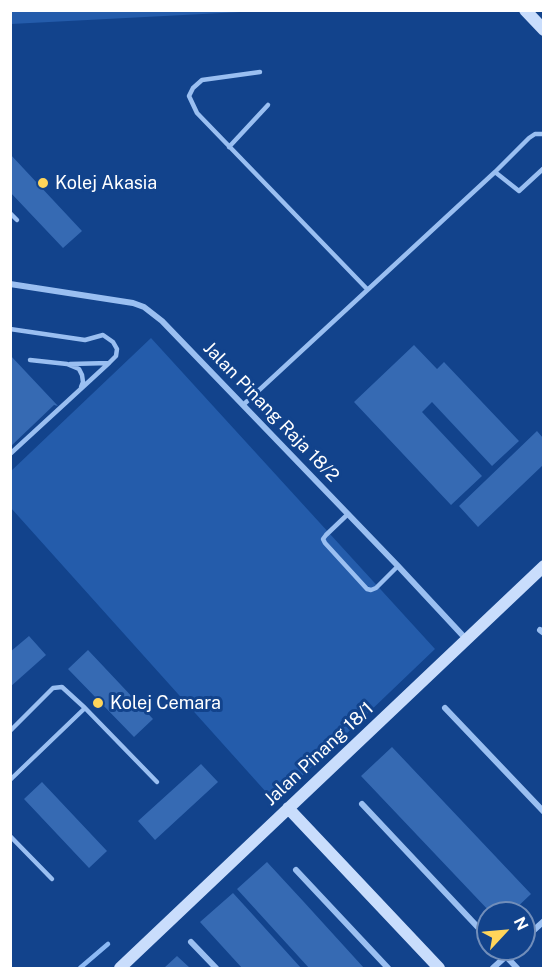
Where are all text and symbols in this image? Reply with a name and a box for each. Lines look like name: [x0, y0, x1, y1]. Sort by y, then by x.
place label: Kolej Akasia: [55, 172, 157, 194]
marker: Kolej Akasia: [36, 176, 50, 190]
street label: Jalan Pinang Raja 18/2: [199, 337, 343, 487]
place label: Kolej Cemara: [110, 692, 221, 714]
marker: Kolej Cemara: [91, 696, 105, 710]
street label: Jalan Pinang 18/1: [260, 698, 378, 810]
north arrow: [476, 901, 536, 961]
text: N: [510, 914, 532, 934]

